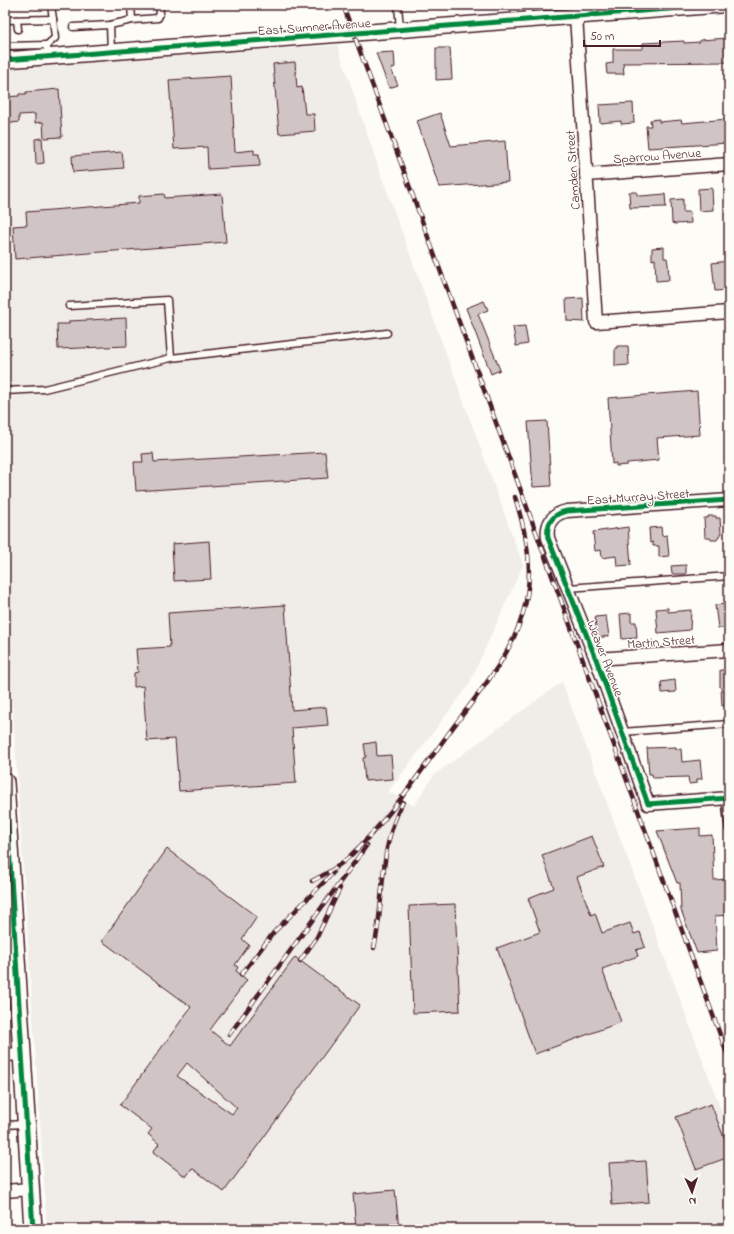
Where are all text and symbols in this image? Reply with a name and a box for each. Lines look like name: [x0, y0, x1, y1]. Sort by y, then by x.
street label: East Sumner Avenue: [257, 14, 371, 41]
scale bar: [584, 22, 660, 48]
text: 50 m: [590, 28, 614, 46]
street label: Camden Street: [561, 129, 586, 210]
street label: Sparrow Avenue: [613, 144, 702, 169]
street label: East Murray Street: [586, 484, 691, 512]
street label: Weaver Avenue: [581, 618, 628, 700]
street label: Martin Street: [626, 631, 696, 654]
north arrow: [672, 1172, 712, 1212]
text: N: [688, 1193, 697, 1209]

